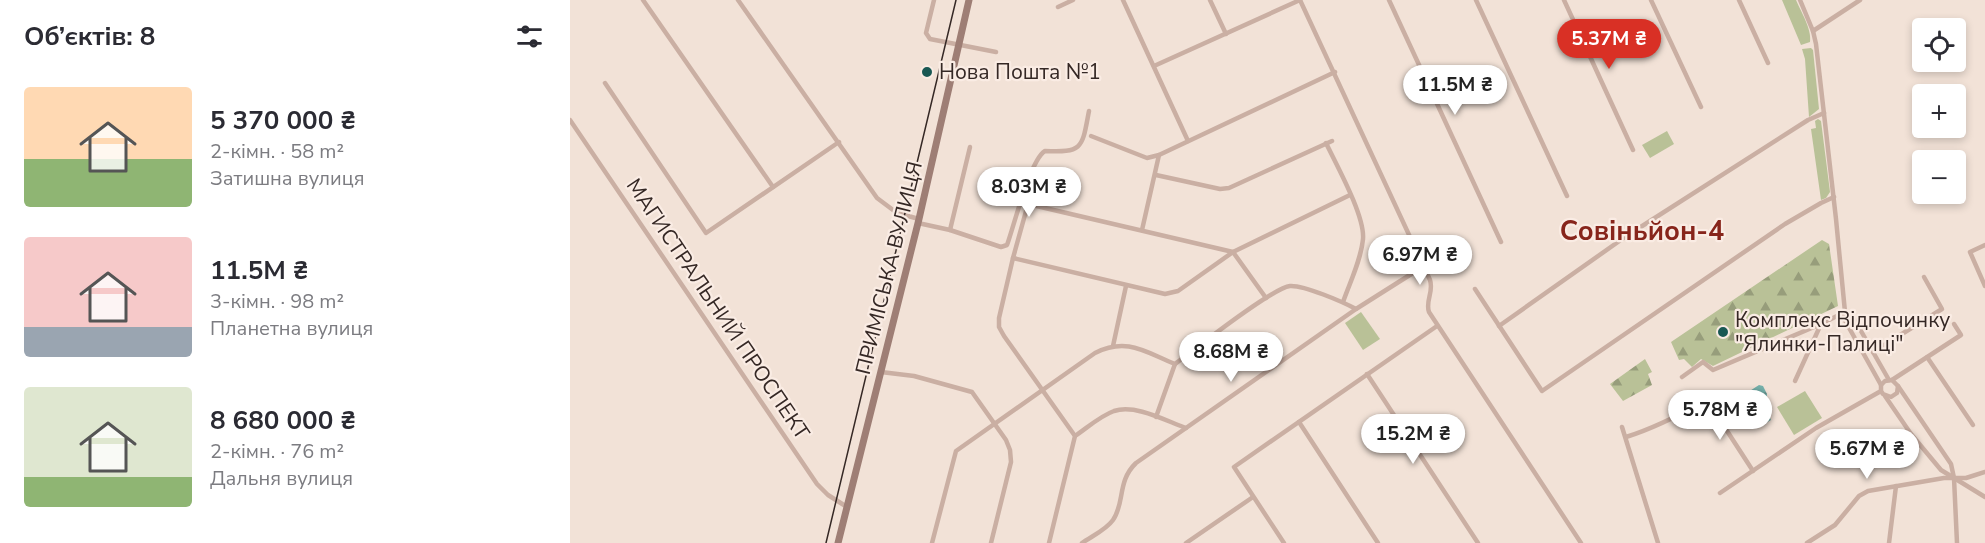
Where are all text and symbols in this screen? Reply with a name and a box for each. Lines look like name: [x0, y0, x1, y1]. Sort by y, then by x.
map controls: [1912, 18, 1966, 204]
button: locate: [1912, 18, 1966, 72]
text: Об’єктів: 8: [24, 19, 155, 54]
pin: 5.37M ₴: [1554, 19, 1664, 70]
icon: filters: [513, 20, 546, 53]
text: 5.37M ₴: [1571, 25, 1647, 52]
place label: Нова Пошта №1: [939, 58, 1101, 86]
marker: Нова Пошта №1: [920, 65, 934, 79]
pin: 11.5M ₴: [1400, 65, 1510, 116]
text: 11.5M ₴: [1417, 71, 1493, 98]
button: +: [1912, 84, 1966, 138]
text: 5 370 000 ₴: [210, 103, 356, 138]
icon: home: [72, 111, 144, 183]
text: 2-кімн. · 58 m²: [210, 138, 344, 165]
button: −: [1912, 150, 1966, 204]
street label: ПРИМІСЬКА ВУЛИЦЯ: [849, 159, 929, 377]
text: Затишна вулиця: [210, 165, 365, 192]
pin: 8.03M ₴: [974, 167, 1084, 218]
street label: МАГИСТРАЛЬНИЙ ПРОСПЕКТ: [620, 173, 816, 445]
text: 8.03M ₴: [991, 173, 1067, 200]
district label: Совіньйон-4: [1560, 213, 1724, 250]
pin: 6.97M ₴: [1365, 235, 1475, 286]
text: 6.97M ₴: [1382, 241, 1458, 268]
text: 11.5M ₴: [210, 253, 308, 288]
icon: home: [72, 261, 144, 333]
text: 3-кімн. · 98 m²: [210, 288, 344, 315]
place label: Комплекс Відпочинку "Ялинки-Палиці": [1735, 306, 1950, 358]
text: Планетна вулиця: [210, 315, 373, 342]
marker: Комплекс Відпочинку "Ялинки-Палиці": [1716, 325, 1730, 339]
pin: 8.68M ₴: [1176, 332, 1286, 383]
text: 8.68M ₴: [1193, 338, 1269, 365]
pin: 5.78M ₴: [1665, 390, 1775, 441]
text: 5.78M ₴: [1682, 396, 1758, 423]
text: 8 680 000 ₴: [210, 403, 356, 438]
icon: home: [72, 411, 144, 483]
pin: 15.2M ₴: [1358, 414, 1468, 465]
text: 15.2M ₴: [1375, 420, 1451, 447]
pin: 5.67M ₴: [1812, 429, 1922, 480]
text: 5.67M ₴: [1829, 435, 1905, 462]
text: 2-кімн. · 76 m²: [210, 438, 344, 465]
text: Дальня вулиця: [210, 465, 353, 492]

